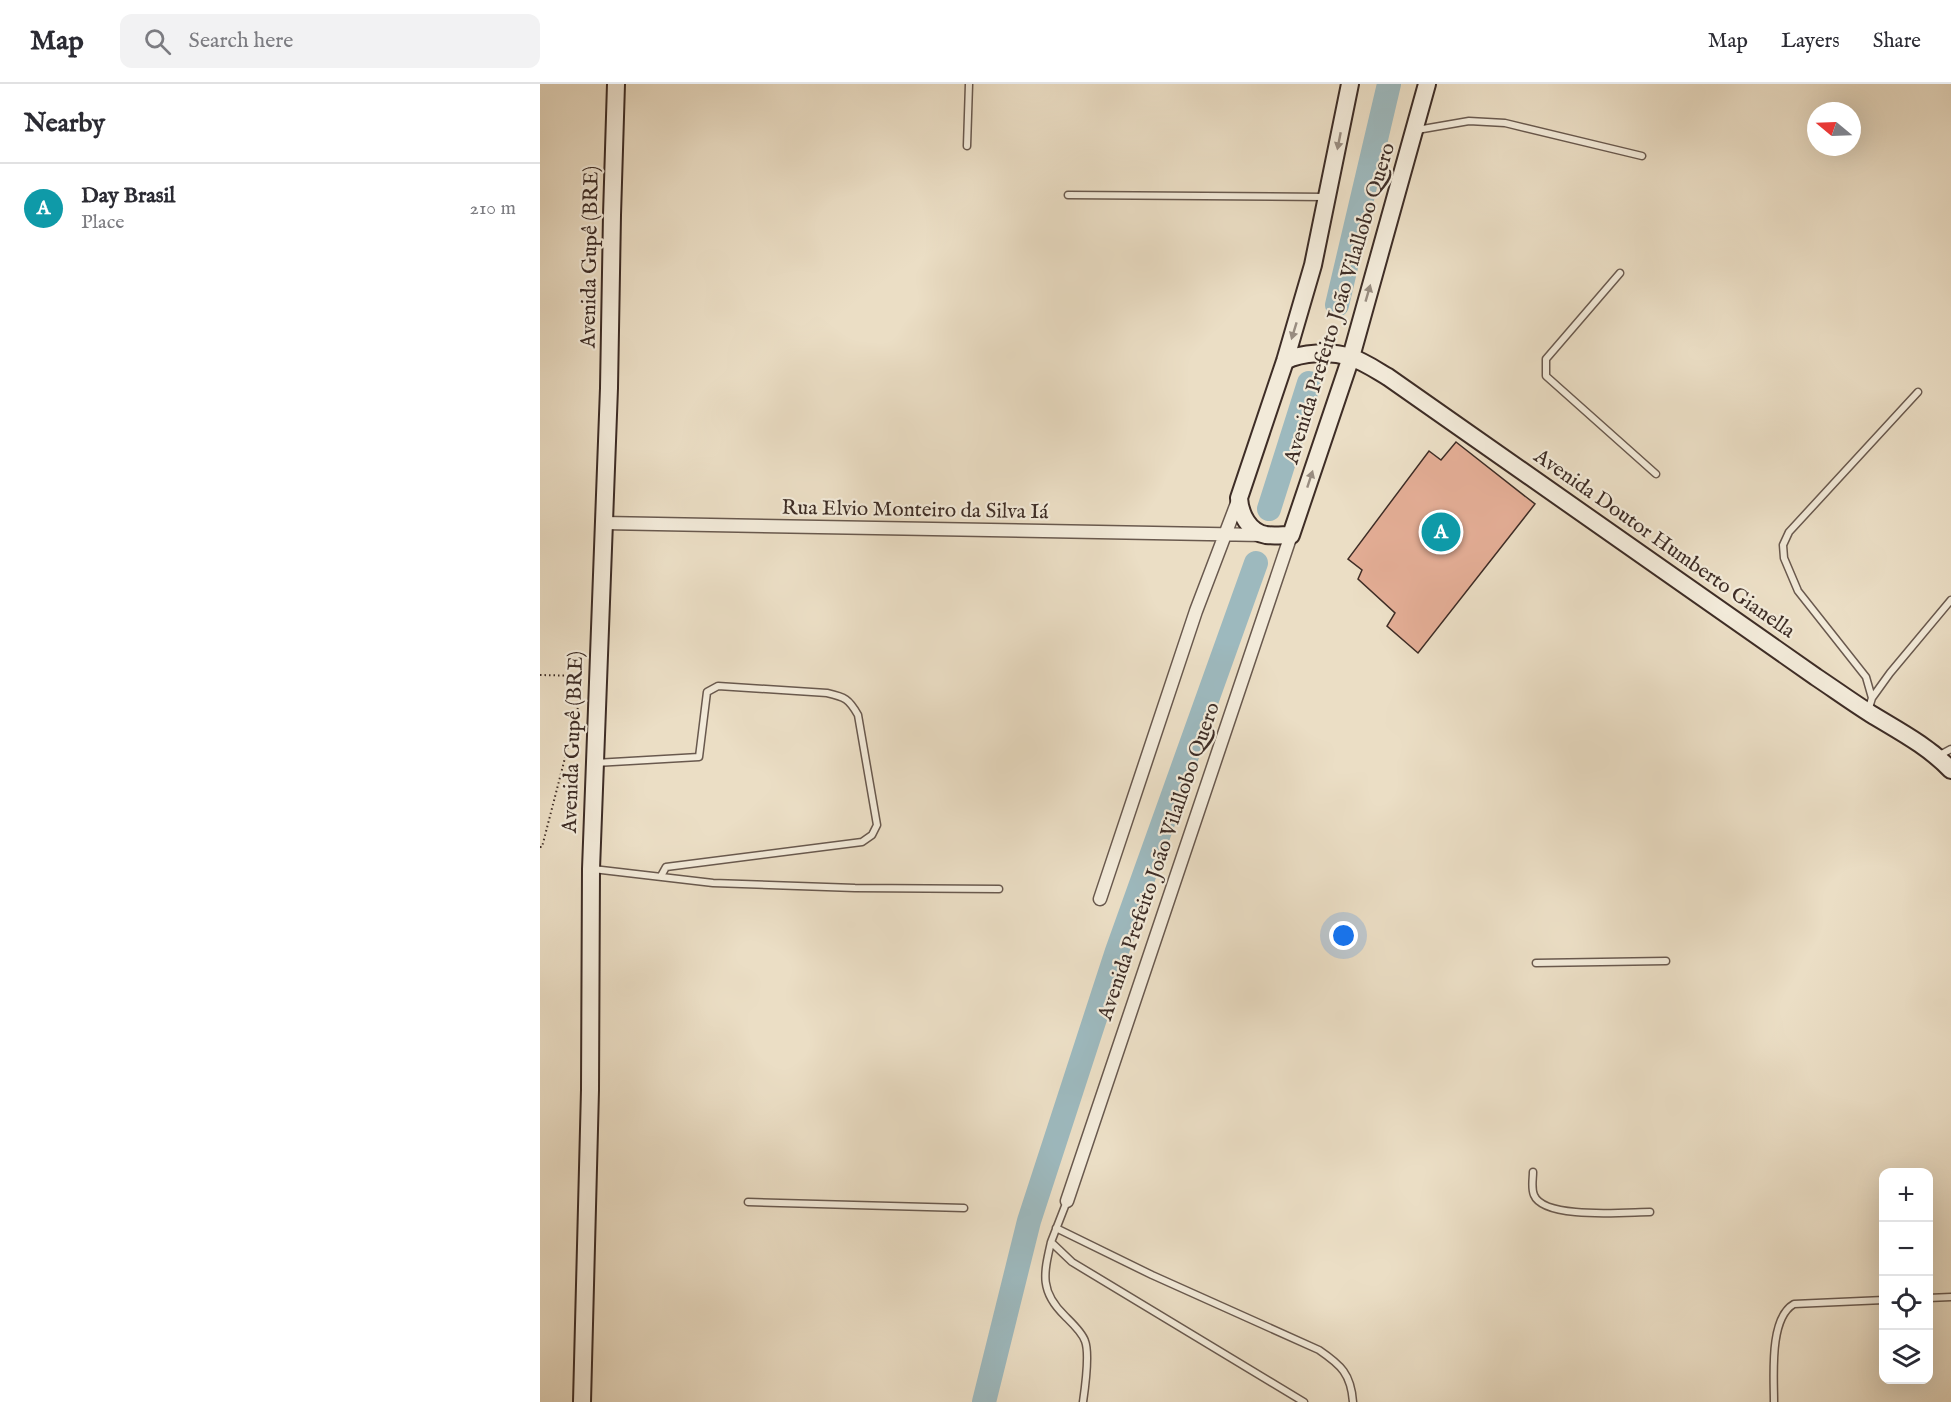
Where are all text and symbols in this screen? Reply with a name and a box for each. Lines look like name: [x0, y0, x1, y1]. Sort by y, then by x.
search box: [120, 14, 540, 68]
text: Map: [30, 24, 84, 59]
icon: search: [141, 25, 174, 58]
text: Search here: [189, 27, 293, 55]
text: Map: [1708, 28, 1748, 55]
text: Layers: [1781, 28, 1840, 55]
text: Share: [1873, 28, 1921, 55]
north arrow: [1807, 102, 1861, 156]
text: Nearby: [24, 107, 105, 140]
one-way arrow: [1334, 132, 1343, 151]
street label: Avenida Prefeito João Vilallobo Quero: [1278, 140, 1402, 468]
street label: Avenida Gupê (BRE): [575, 166, 606, 349]
text: Day Brasil: [81, 182, 175, 210]
text: A: [37, 196, 50, 221]
text: 210 m: [470, 196, 516, 221]
text: Place: [81, 210, 124, 235]
one-way arrow: [1364, 284, 1373, 302]
one-way arrow: [1289, 322, 1298, 340]
street label: Avenida Doutor Humberto Gianella: [1527, 443, 1801, 646]
one-way arrow: [1305, 470, 1315, 488]
street label: Rua Elvio Monteiro da Silva Iá: [781, 495, 1050, 526]
pin: A: [1422, 510, 1460, 554]
street label: Avenida Gupê (BRE): [557, 651, 590, 835]
street label: Avenida Prefeito João Vilallobo Quero: [1092, 699, 1227, 1025]
your location: [1329, 921, 1358, 950]
map controls: [1879, 1168, 1933, 1384]
button: +: [1879, 1168, 1933, 1222]
button: −: [1879, 1222, 1933, 1276]
button: locate: [1879, 1276, 1933, 1330]
button: layers: [1879, 1330, 1933, 1384]

